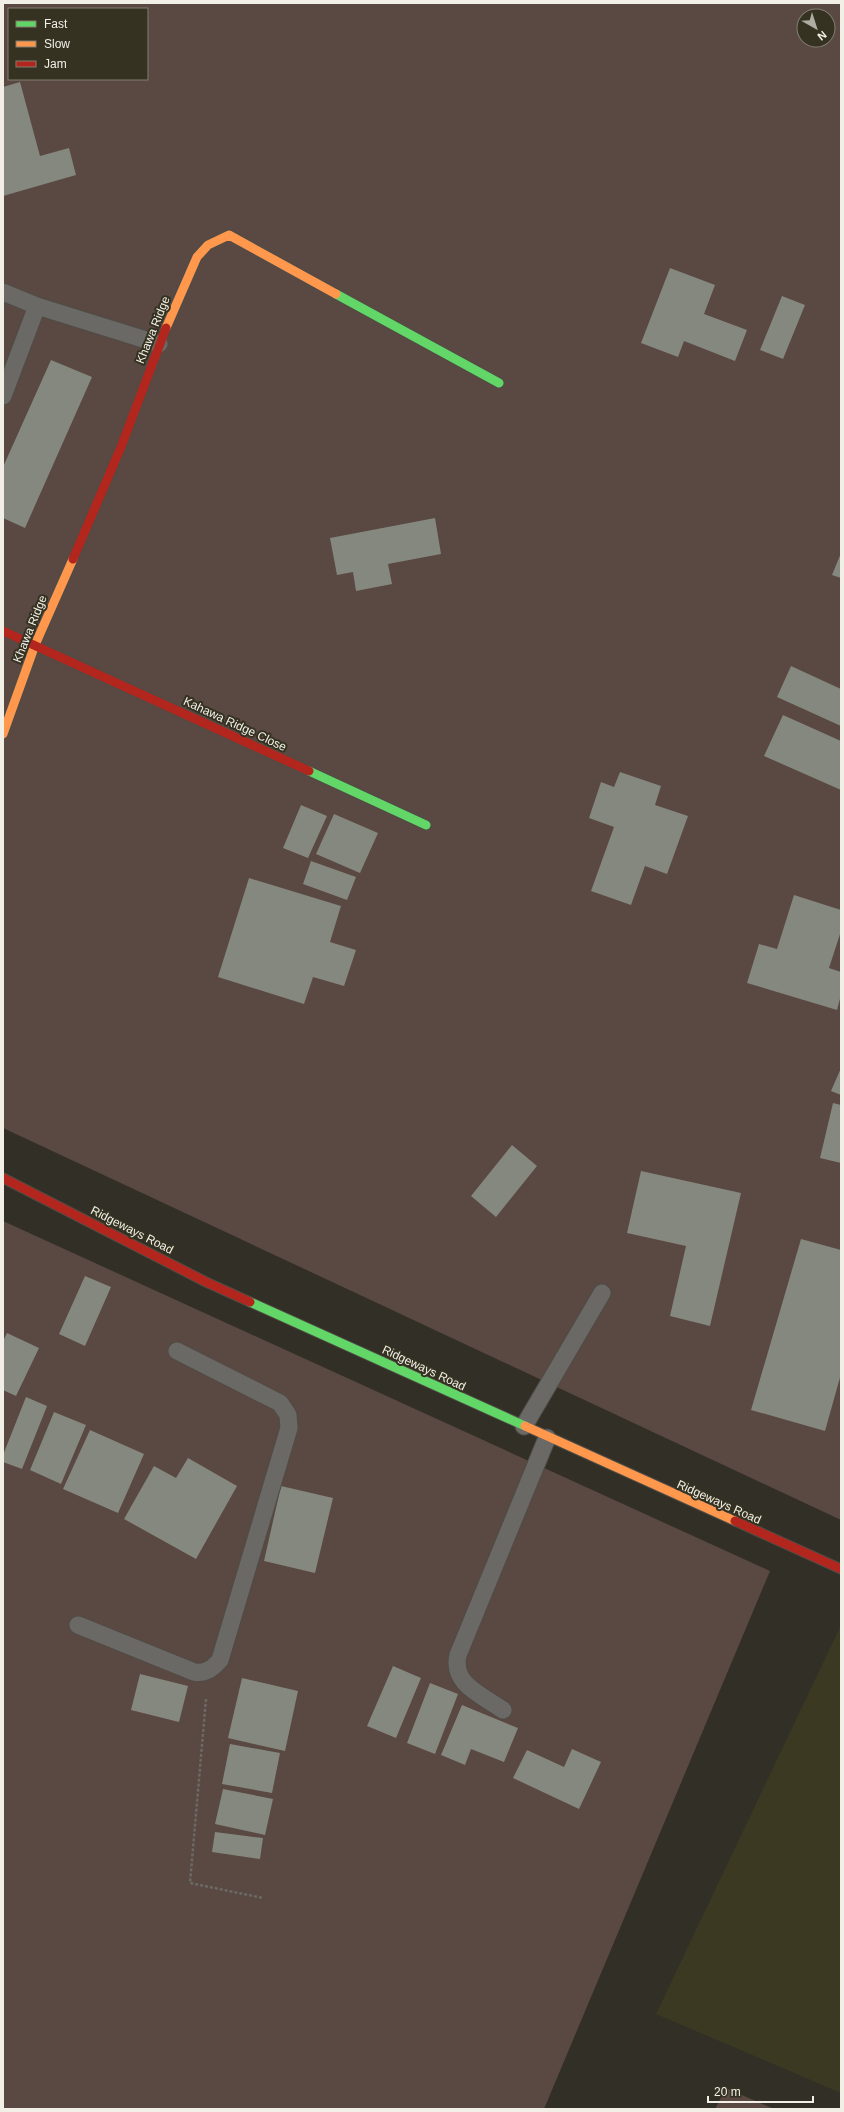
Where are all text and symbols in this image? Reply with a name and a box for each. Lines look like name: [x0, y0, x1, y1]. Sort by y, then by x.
legend: [8, 8, 148, 80]
north arrow: [796, 8, 836, 48]
text: Fast: [44, 17, 68, 31]
text: N: [815, 29, 829, 43]
text: Slow: [44, 37, 70, 51]
text: Jam: [44, 57, 67, 71]
street label: Khawa Ridge: [133, 294, 173, 366]
street label: Khawa Ridge: [10, 593, 50, 665]
street label: Kahawa Ridge Close: [181, 694, 289, 754]
street label: Ridgeways Road: [88, 1203, 176, 1257]
street label: Ridgeways Road: [380, 1342, 468, 1394]
street label: Ridgeways Road: [675, 1477, 763, 1527]
scale bar: [708, 2078, 813, 2104]
text: 20 m: [714, 2085, 741, 2099]

